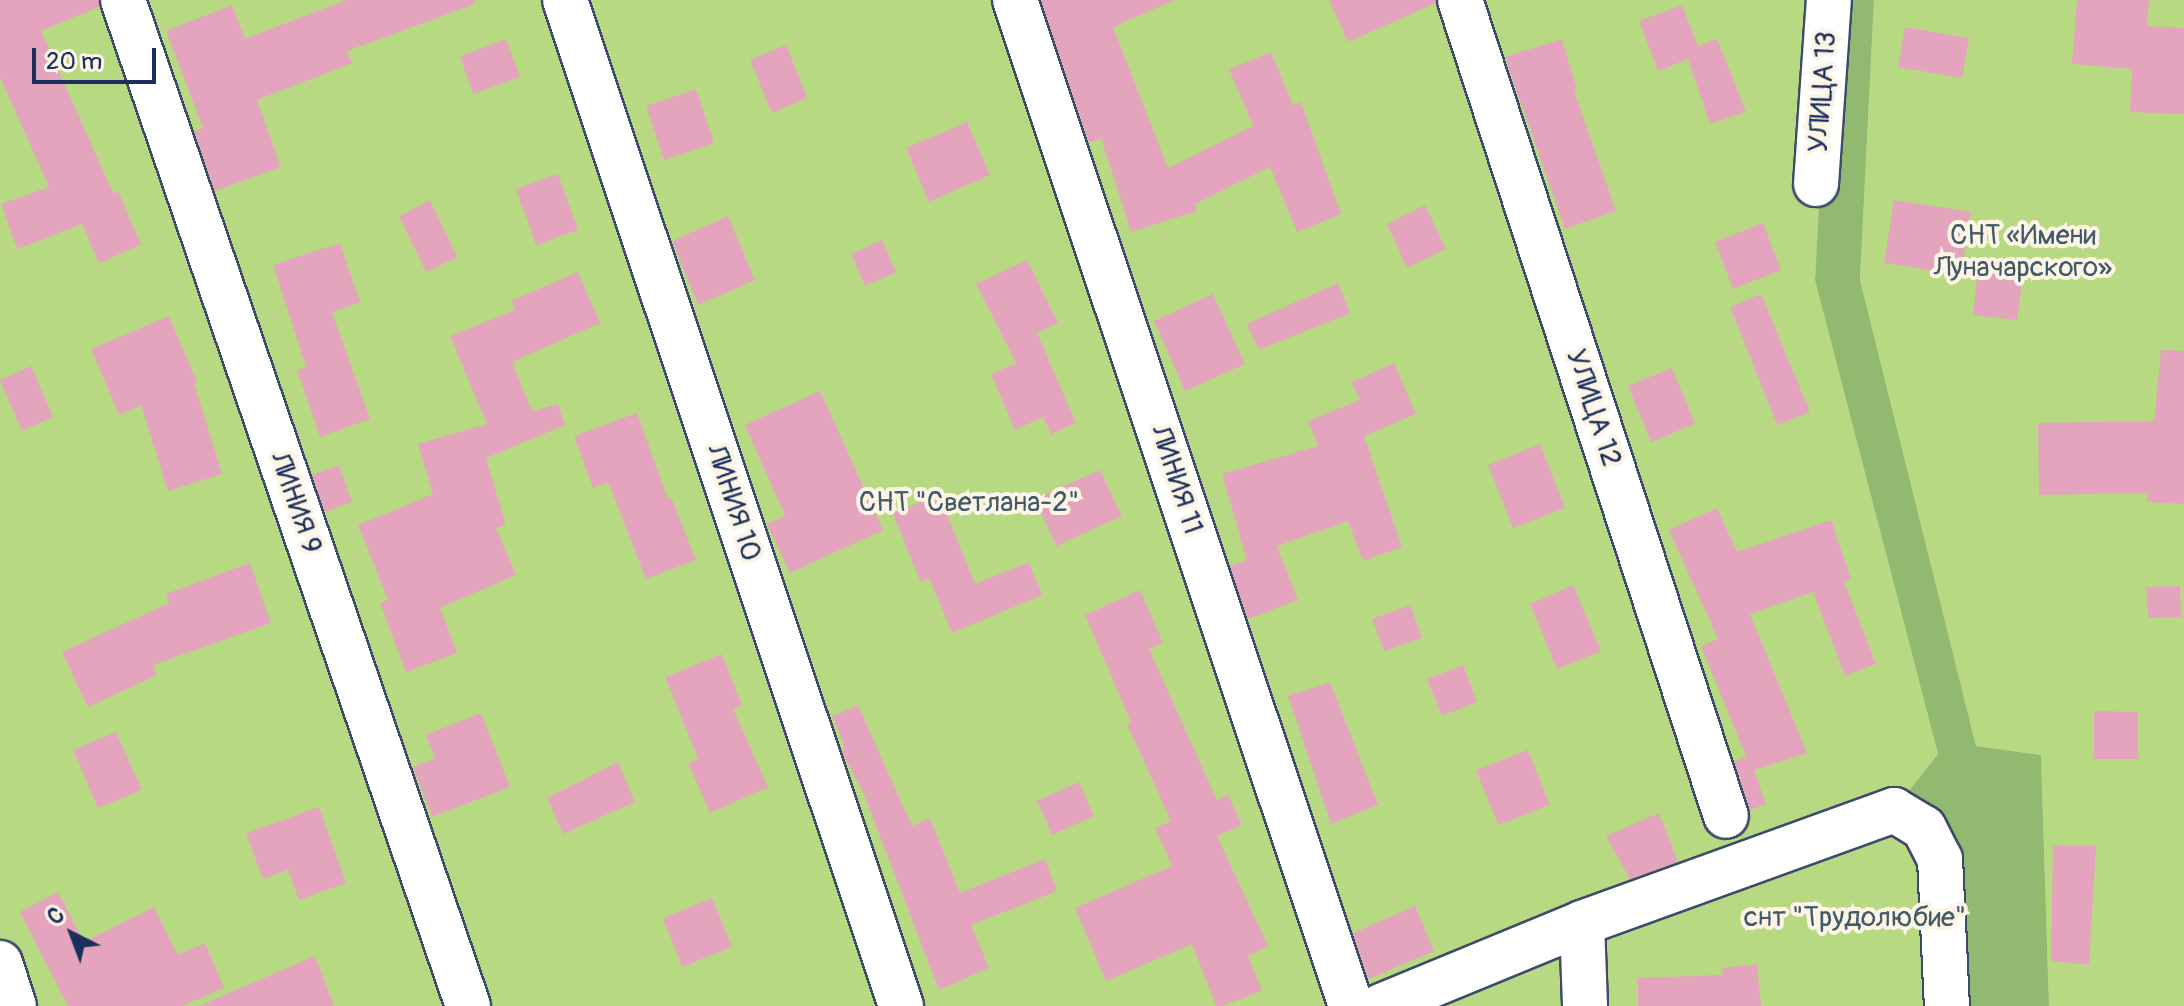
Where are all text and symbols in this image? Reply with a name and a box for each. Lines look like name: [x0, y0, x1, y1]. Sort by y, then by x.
street label: УЛИЦА 13: [1802, 30, 1844, 154]
scale bar: [36, 32, 160, 82]
text: 20 m: [46, 47, 102, 76]
park label: СНТ «Имени Луначарского»: [1934, 219, 2112, 285]
street label: УЛИЦА 12: [1558, 345, 1628, 471]
street label: ЛИНИЯ 11: [1143, 421, 1209, 539]
street label: ЛИНИЯ 10: [698, 441, 768, 565]
street label: ЛИНИЯ 9: [262, 448, 328, 558]
park label: СНТ "Светлана-2": [859, 486, 1079, 520]
north arrow: [32, 894, 112, 974]
text: С: [42, 901, 70, 931]
park label: снт "Трудолюбие": [1744, 901, 1966, 935]

